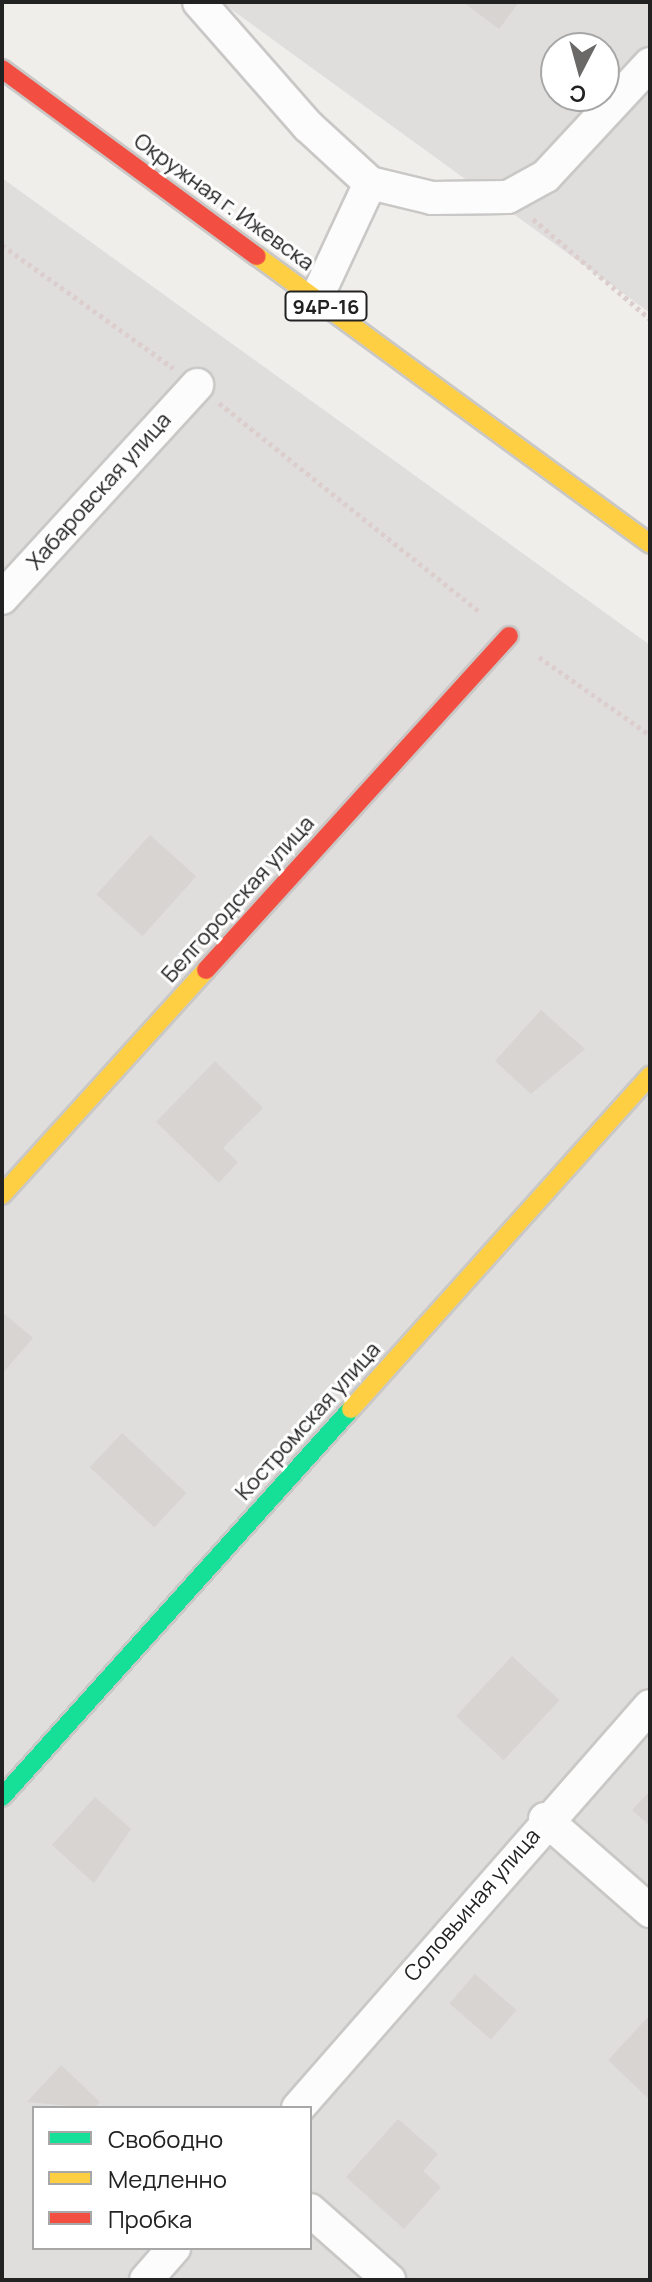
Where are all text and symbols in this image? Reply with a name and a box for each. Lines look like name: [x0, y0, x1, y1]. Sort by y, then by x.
north arrow: [540, 32, 620, 112]
text: С: [568, 78, 587, 110]
street label: Окружная г. Ижевска: [129, 128, 319, 276]
road number: 94Р-16: [284, 290, 368, 322]
street label: Хабаровская улица: [21, 407, 177, 575]
street label: Белгородская улица: [156, 810, 320, 988]
street label: Костромская улица: [230, 1337, 386, 1505]
street label: Соловьиная улица: [398, 1823, 546, 1987]
legend: [32, 2106, 312, 2250]
text: Свободно: [108, 2122, 223, 2155]
text: Медленно: [108, 2162, 227, 2195]
text: Пробка: [108, 2202, 192, 2235]

